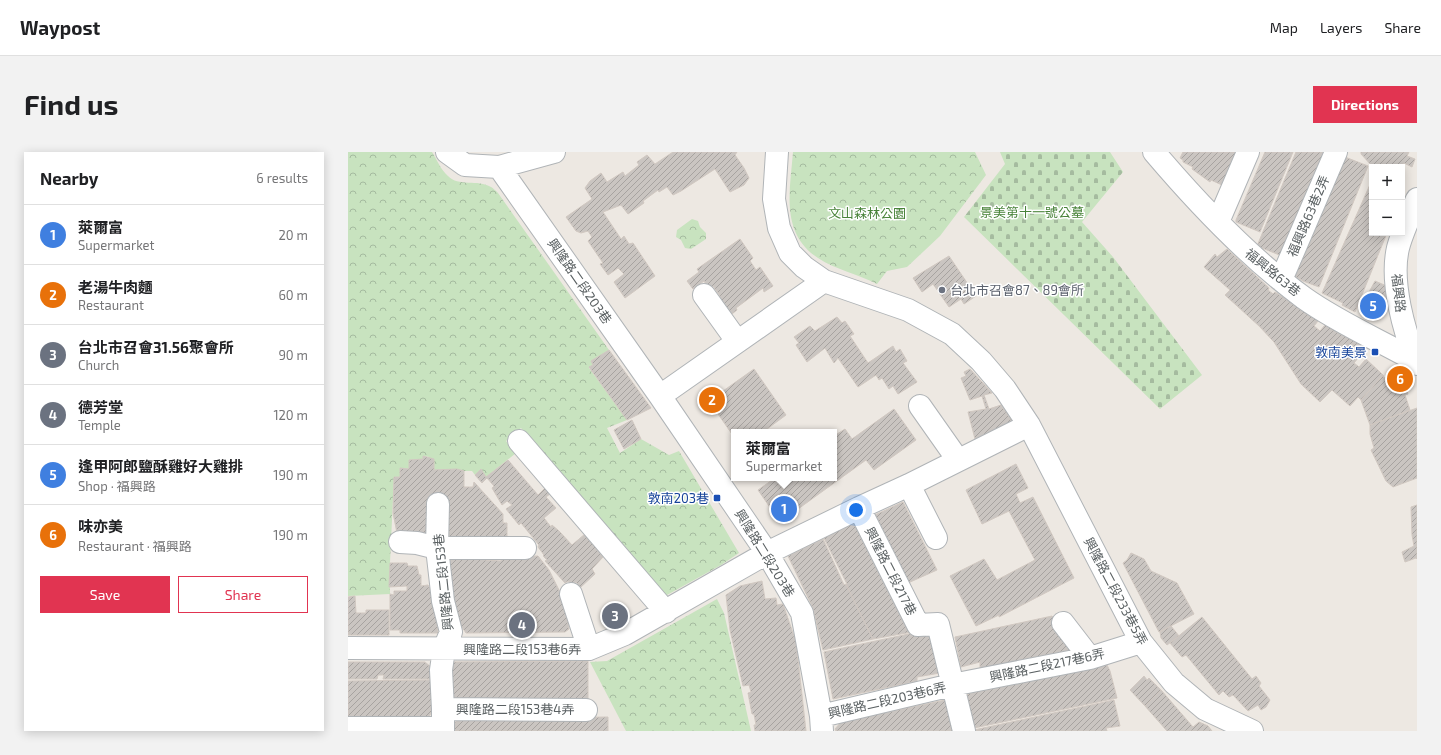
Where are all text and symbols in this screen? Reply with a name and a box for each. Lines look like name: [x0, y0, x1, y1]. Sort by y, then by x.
text: Waypost: [20, 16, 100, 39]
text: Map: [1270, 19, 1298, 36]
text: Layers: [1320, 19, 1362, 36]
text: Share: [1384, 19, 1421, 36]
button: Directions: [1313, 86, 1417, 123]
text: Find us: [24, 87, 118, 121]
map controls: [1369, 164, 1405, 236]
button: +: [1369, 164, 1405, 200]
text: Nearby: [40, 168, 98, 188]
text: 6 results: [256, 170, 308, 186]
street label: 福興路63巷2弄: [1284, 173, 1332, 259]
button: −: [1369, 200, 1405, 236]
park label: 景美第十一號公墓: [980, 204, 1084, 220]
park label: 文山森林公園: [828, 205, 906, 221]
text: 萊爾富: [78, 218, 123, 236]
text: 1: [50, 227, 56, 243]
text: 20 m: [279, 227, 308, 243]
street label: 興隆路二段203巷: [545, 235, 615, 327]
text: Supermarket: [78, 237, 155, 253]
street label: 福興路63巷: [1242, 245, 1304, 299]
street label: 福興路: [1389, 273, 1409, 313]
text: 老湯牛肉麵: [78, 278, 153, 296]
place label: 台北市召會87、89會所: [950, 282, 1084, 298]
marker: 台北市召會87、89會所: [937, 285, 947, 295]
text: 2: [49, 287, 57, 303]
text: 60 m: [278, 287, 308, 303]
pin: 5: [1360, 291, 1386, 321]
text: Restaurant: [78, 297, 144, 313]
text: 台北市召會31.56聚會所: [78, 338, 234, 356]
place label: 敦南美景: [1315, 344, 1367, 360]
text: 3: [49, 347, 57, 363]
text: 90 m: [278, 347, 308, 363]
marker: 敦南美景: [1370, 347, 1380, 357]
text: Church: [78, 357, 119, 373]
pin: 6: [1387, 364, 1413, 394]
pin: 2: [699, 385, 725, 415]
text: 德芳堂: [78, 398, 123, 416]
text: 4: [49, 407, 57, 423]
text: 120 m: [273, 407, 308, 423]
text: Temple: [78, 417, 121, 433]
popup: [731, 429, 837, 481]
text: 萊爾富: [746, 439, 791, 457]
text: 逢甲阿郎鹽酥雞好大雞排: [78, 457, 243, 475]
text: Supermarket: [746, 458, 822, 474]
text: 5: [49, 467, 57, 483]
text: 190 m: [273, 467, 308, 483]
text: Shop · 福興路: [78, 478, 156, 494]
place label: 敦南203巷: [648, 490, 709, 506]
marker: 敦南203巷: [712, 493, 722, 503]
pin: 1: [771, 494, 797, 524]
your location: [846, 500, 866, 520]
street label: 興隆路二段203巷: [732, 506, 798, 600]
text: 味亦美: [78, 517, 123, 535]
street label: 興隆路二段217巷: [862, 524, 920, 618]
text: 6: [49, 527, 57, 543]
text: 190 m: [273, 527, 308, 543]
street label: 興隆路二段153巷: [430, 533, 456, 631]
street label: 興隆路二段233巷5弄: [1081, 534, 1151, 648]
text: Restaurant · 福興路: [78, 538, 192, 554]
button: Save: [40, 576, 170, 613]
button: Share: [178, 576, 308, 613]
pin: 3: [602, 601, 628, 631]
pin: 4: [509, 610, 535, 640]
street label: 興隆路二段153巷6弄: [463, 641, 581, 657]
street label: 興隆路二段217巷6弄: [988, 645, 1106, 685]
street label: 興隆路二段203巷6弄: [826, 679, 948, 721]
street label: 興隆路二段153巷4弄: [456, 701, 574, 717]

